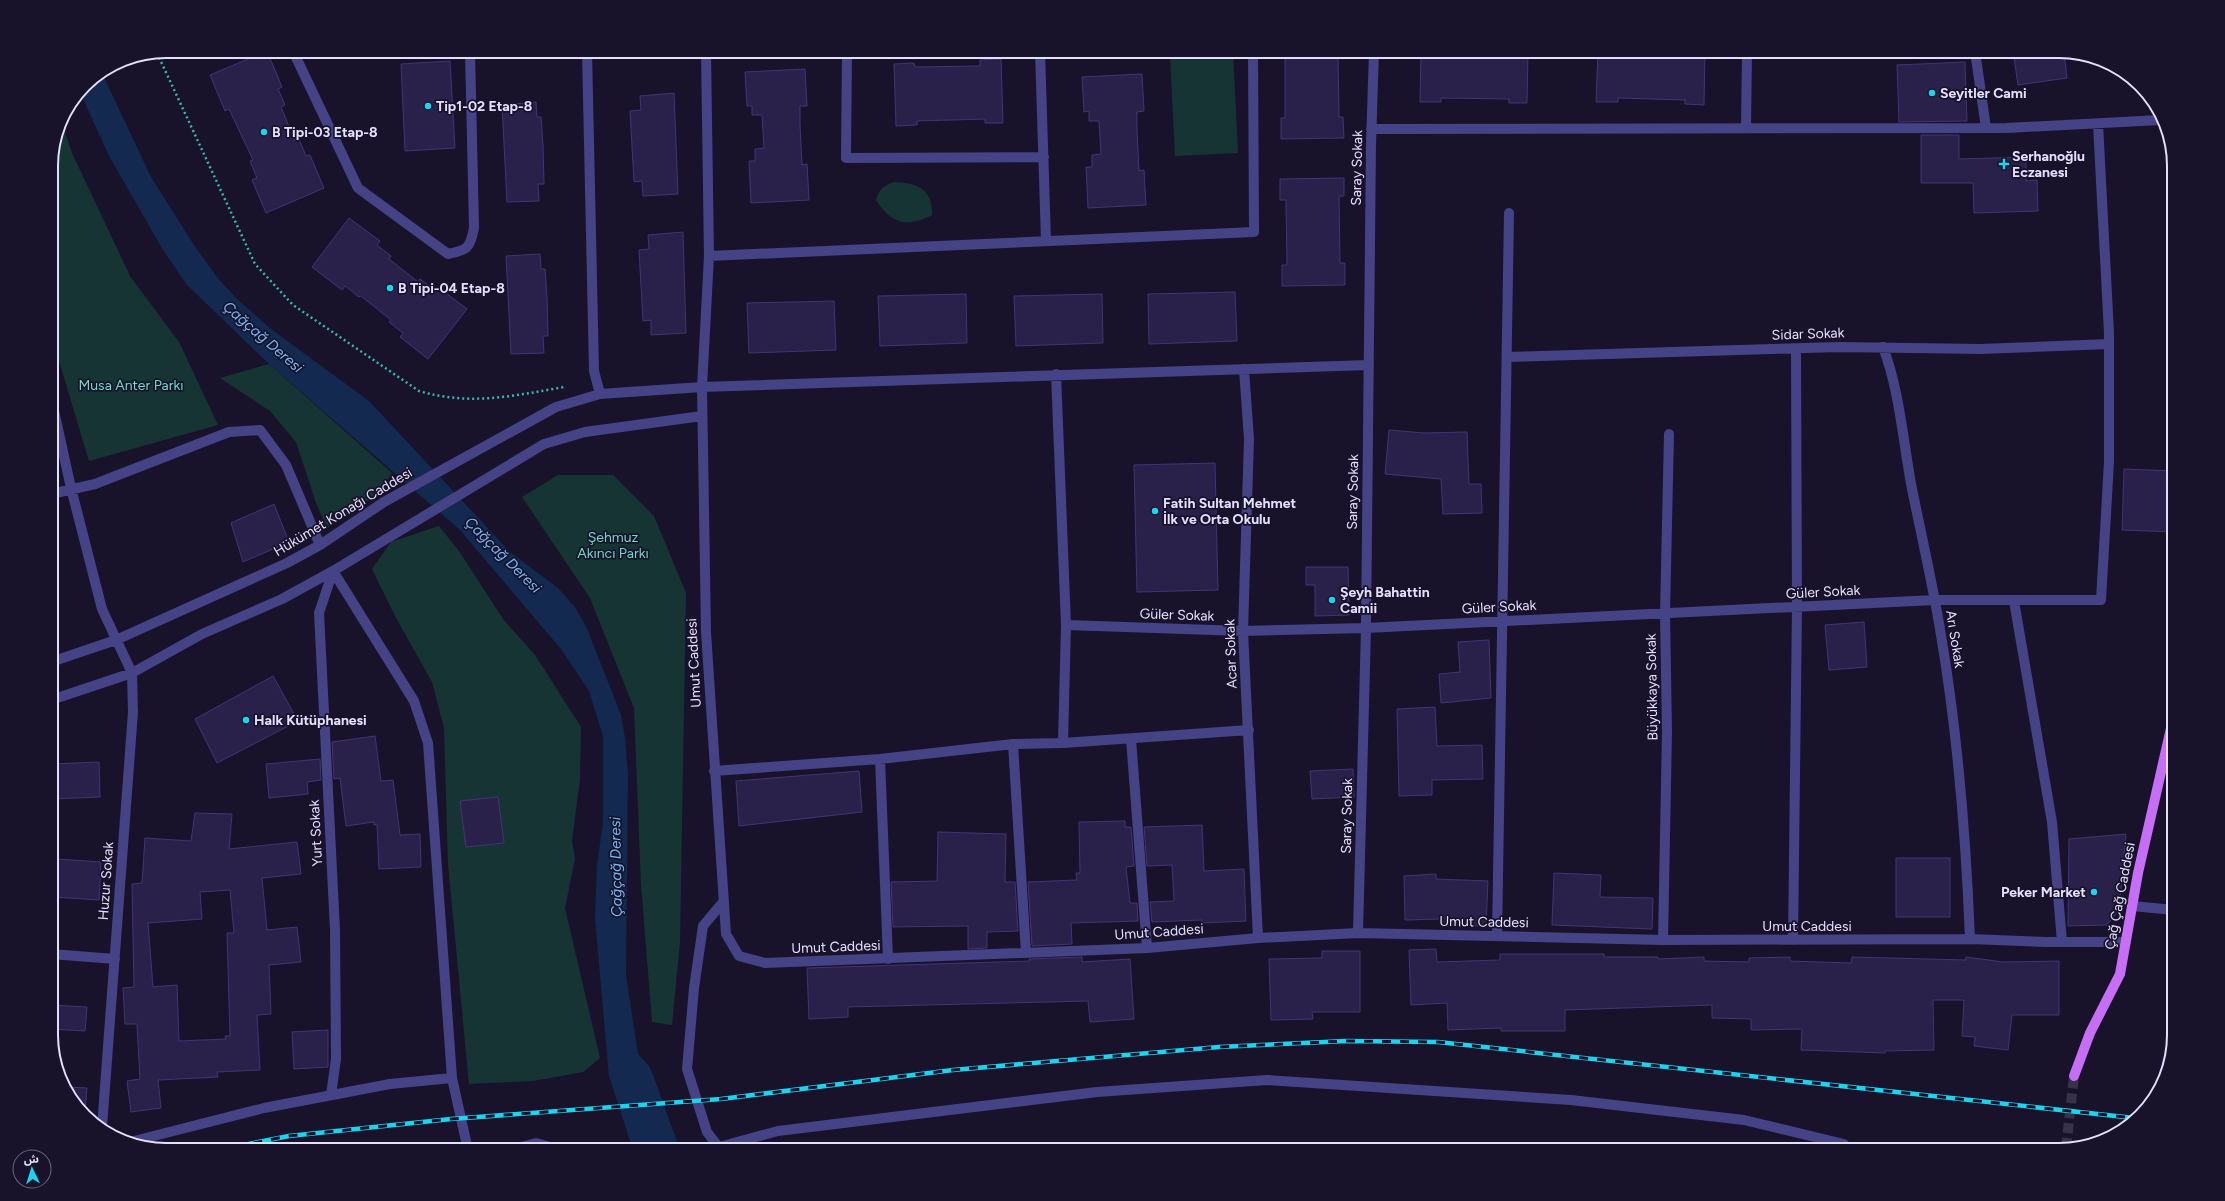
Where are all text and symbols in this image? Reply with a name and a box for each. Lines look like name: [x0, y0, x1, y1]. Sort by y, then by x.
place label: Seyitler Cami: [1940, 85, 2027, 102]
marker: Seyitler Cami: [1927, 88, 1937, 98]
place label: Tip1-02 Etap-8: [436, 98, 532, 115]
marker: Tip1-02 Etap-8: [423, 101, 433, 111]
place label: B Tipi-03 Etap-8: [272, 124, 378, 141]
marker: B Tipi-03 Etap-8: [259, 127, 269, 137]
street label: Saray Sokak: [1348, 130, 1366, 206]
place label: Serhanoğlu Eczanesi: [2012, 148, 2085, 181]
marker: Serhanoğlu Eczanesi: [1999, 159, 2009, 169]
place label: B Tipi-04 Etap-8: [398, 280, 505, 297]
marker: B Tipi-04 Etap-8: [385, 283, 395, 293]
water label: Çağçağ Deresi: [219, 297, 307, 377]
street label: Sidar Sokak: [1771, 324, 1845, 344]
park label: Musa Anter Parkı: [78, 377, 184, 394]
street label: Saray Sokak: [1344, 454, 1362, 530]
street label: Hükümet Konağı Caddesi: [271, 464, 415, 560]
place label: Fatih Sultan Mehmet İlk ve Orta Okulu: [1163, 495, 1297, 528]
marker: Fatih Sultan Mehmet İlk ve Orta Okulu: [1150, 506, 1160, 516]
water label: Çağçağ Deresi: [461, 513, 545, 597]
park label: Şehmuz Akıncı Parkı: [577, 529, 649, 562]
street label: Güler Sokak: [1785, 582, 1861, 602]
place label: Şeyh Bahattin Camii: [1340, 584, 1430, 617]
marker: Şeyh Bahattin Camii: [1327, 595, 1337, 605]
street label: Güler Sokak: [1461, 597, 1537, 617]
street label: Güler Sokak: [1139, 605, 1215, 625]
street label: Arı Sokak: [1942, 609, 1968, 669]
street label: Umut Caddesi: [683, 618, 705, 708]
street label: Acar Sokak: [1221, 619, 1241, 689]
street label: Büyükkaya Sokak: [1643, 633, 1661, 741]
place label: Halk Kütüphanesi: [254, 712, 367, 729]
marker: Halk Kütüphanesi: [241, 715, 251, 725]
street label: Saray Sokak: [1338, 778, 1356, 854]
street label: Yurt Sokak: [306, 799, 326, 867]
water label: Çağçağ Deresi: [606, 816, 626, 917]
street label: Huzur Sokak: [95, 841, 117, 921]
street label: Çağ Çağ Caddesi: [2101, 841, 2139, 951]
place label: Peker Market: [2001, 884, 2086, 901]
marker: Peker Market: [2089, 887, 2099, 897]
street label: Umut Caddesi: [1439, 913, 1529, 931]
street label: Umut Caddesi: [1762, 918, 1852, 935]
street label: Umut Caddesi: [1114, 920, 1204, 944]
street label: Umut Caddesi: [791, 937, 881, 957]
north arrow: [12, 1149, 52, 1189]
text: ش: [23, 1153, 39, 1167]

